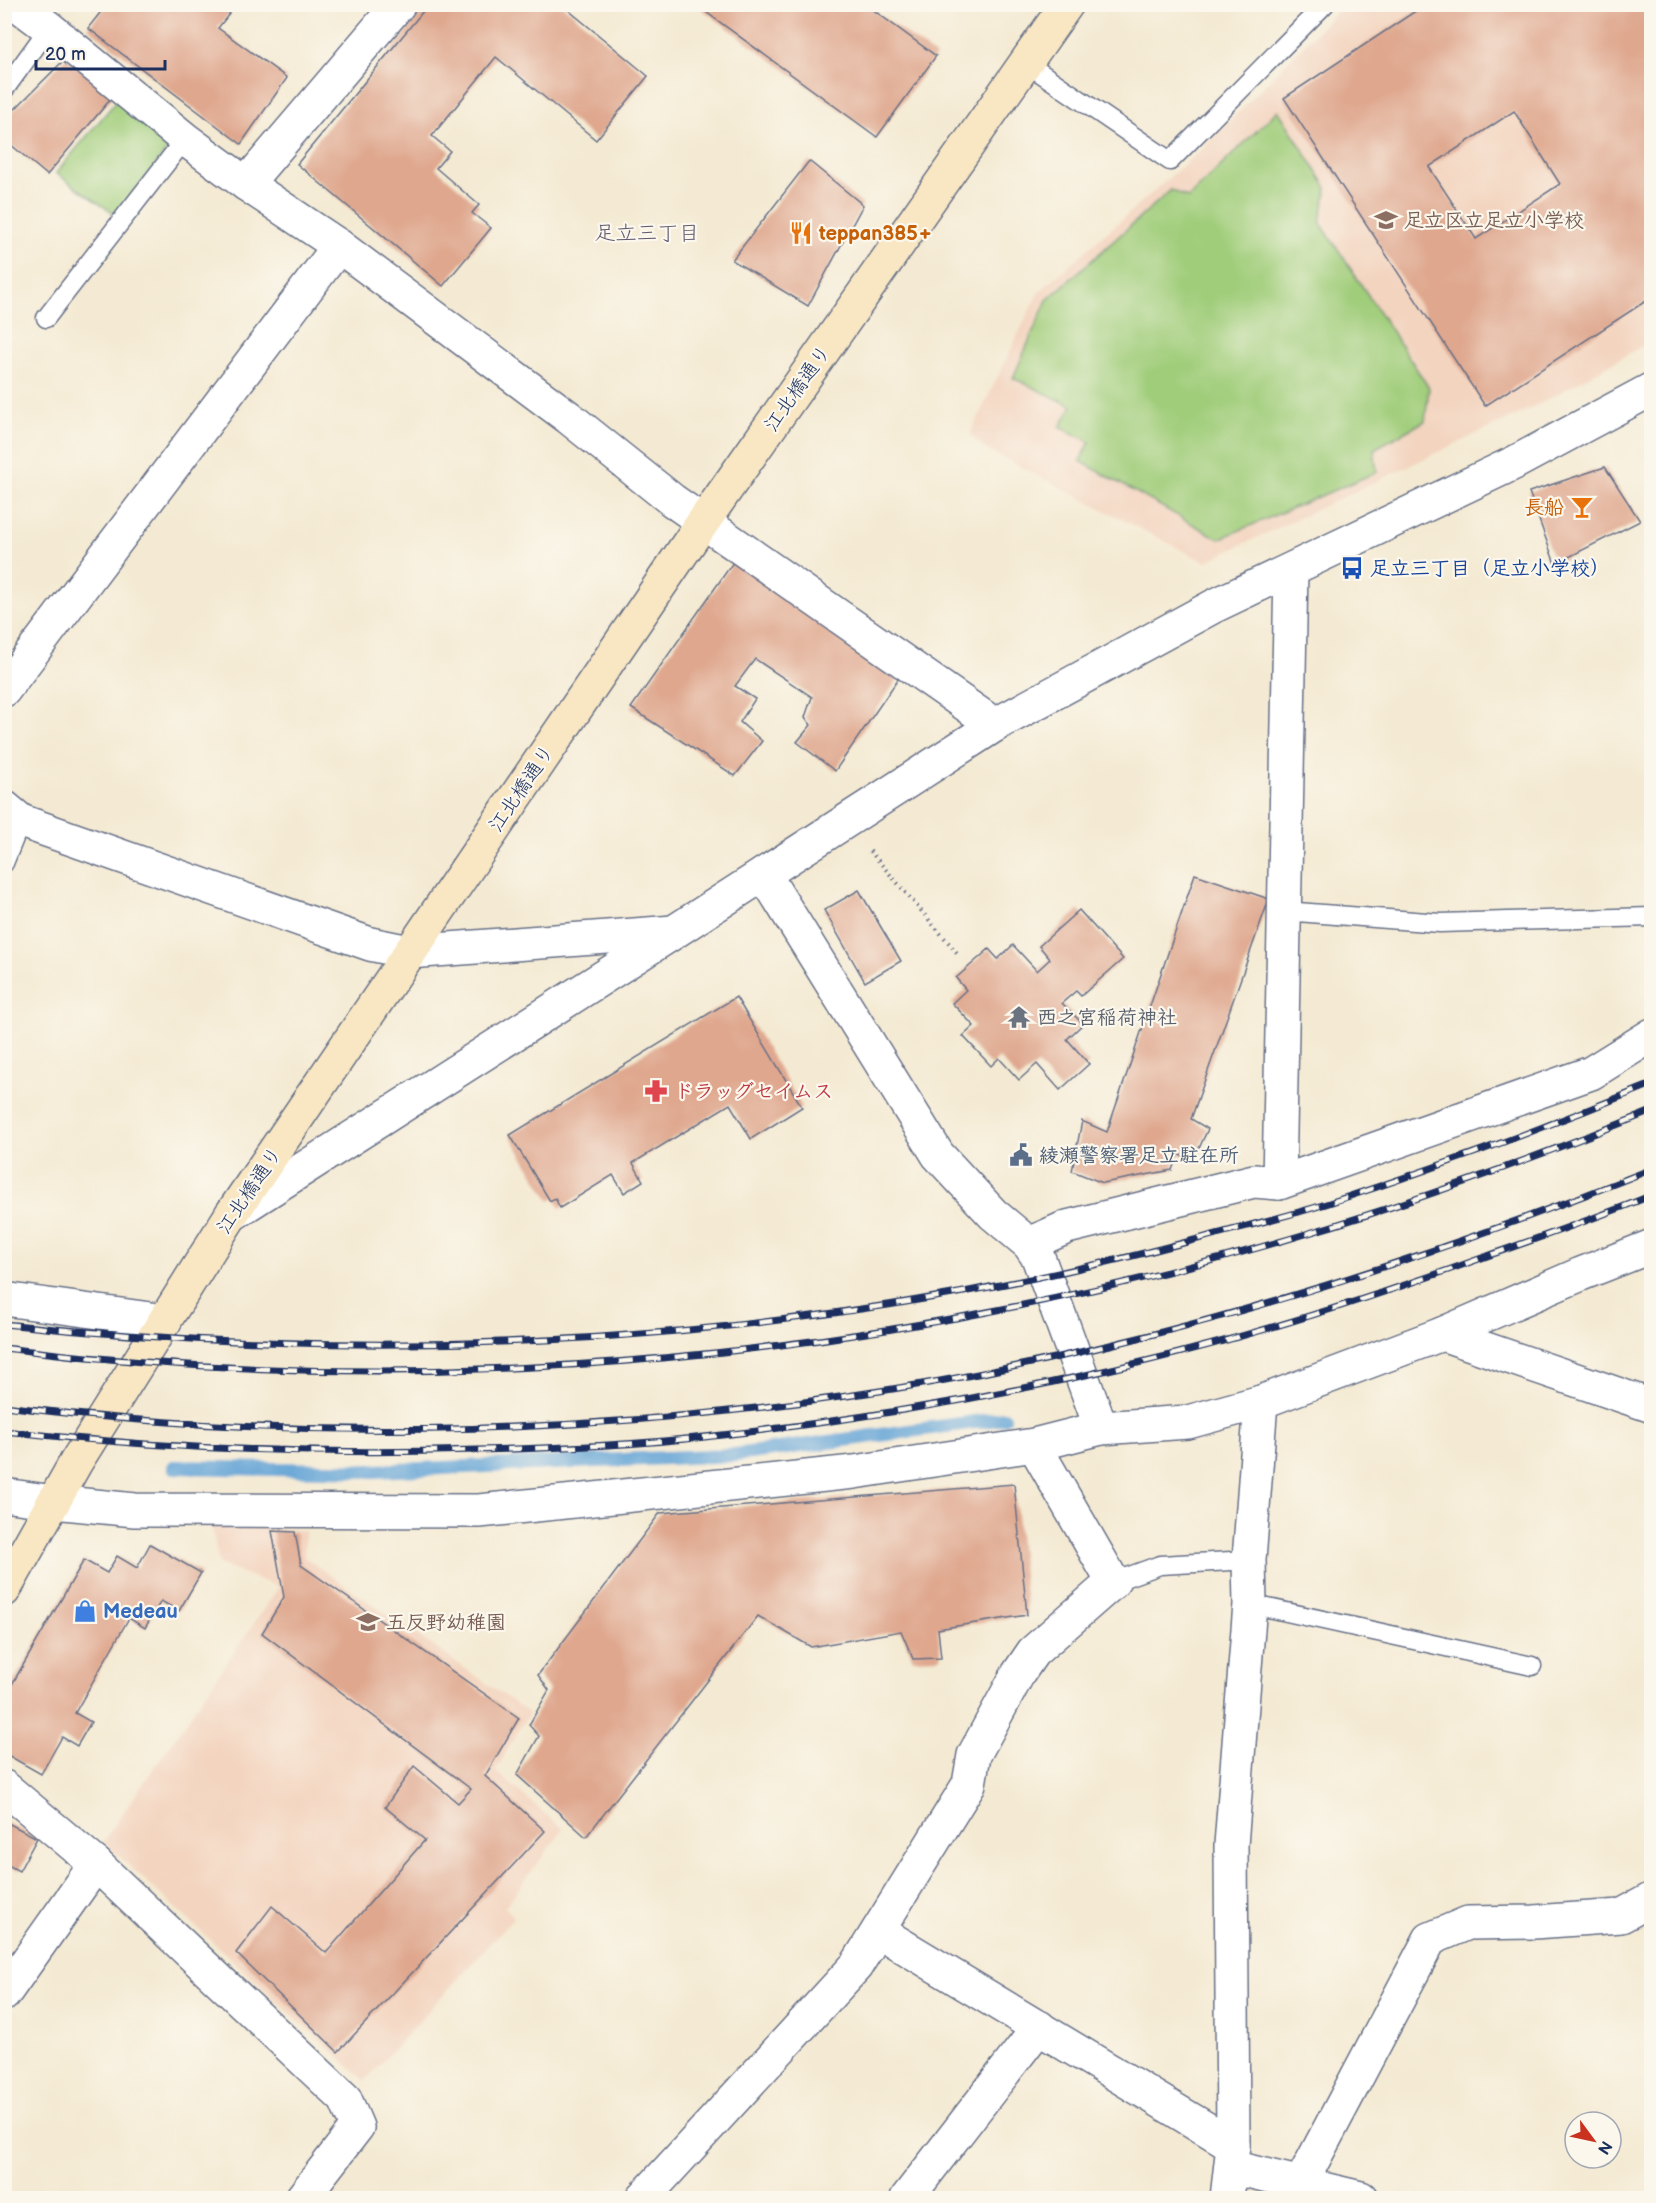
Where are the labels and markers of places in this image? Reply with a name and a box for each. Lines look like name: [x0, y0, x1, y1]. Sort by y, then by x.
school or university icon: 足立区立足立小学校: [1373, 207, 1399, 233]
place label: 足立区立足立小学校: [1404, 209, 1584, 233]
restaurant icon: teppan385+: [788, 220, 814, 246]
place label: teppan385+: [818, 222, 933, 246]
bar icon: 長船: [1569, 494, 1595, 520]
place label: 長船: [1524, 496, 1564, 520]
bus stop icon: 足立三丁目（足立小学校）: [1339, 555, 1365, 581]
place label: 足立三丁目（足立小学校）: [1370, 557, 1610, 581]
temple icon: 西之宮稲荷神社: [1006, 1004, 1032, 1030]
place label: 西之宮稲荷神社: [1037, 1006, 1177, 1030]
pharmacy icon: ドラッグセイムス: [643, 1078, 669, 1104]
place label: ドラッグセイムス: [674, 1080, 833, 1104]
public building icon: 綾瀬警察署足立駐在所: [1008, 1142, 1034, 1168]
place label: 綾瀬警察署足立駐在所: [1039, 1144, 1239, 1168]
shop icon: Medeau: [72, 1598, 98, 1624]
place label: Medeau: [103, 1600, 178, 1624]
school or university icon: 五反野幼稚園: [355, 1609, 381, 1635]
place label: 五反野幼稚園: [386, 1611, 506, 1635]

